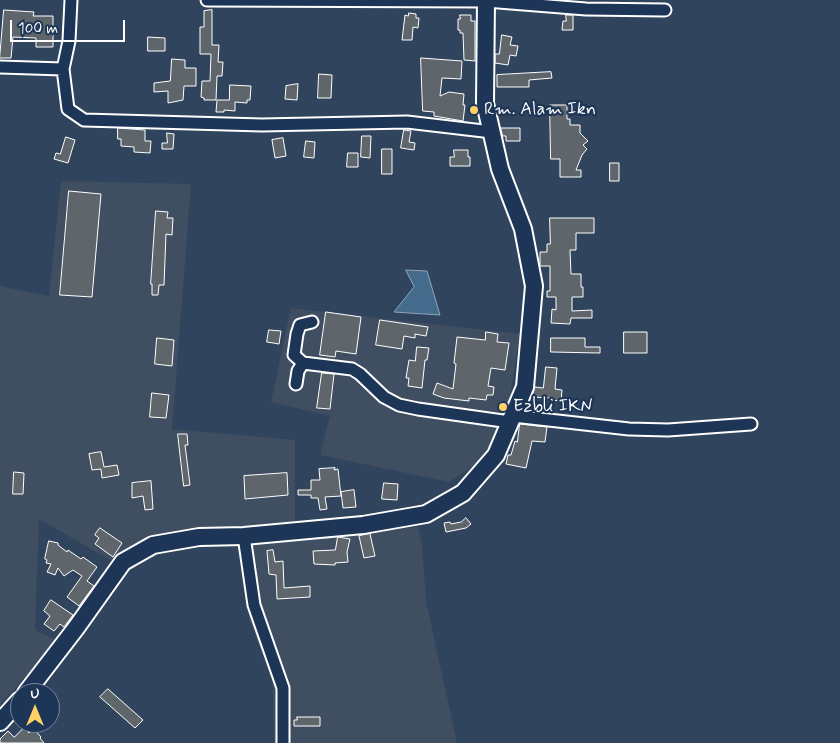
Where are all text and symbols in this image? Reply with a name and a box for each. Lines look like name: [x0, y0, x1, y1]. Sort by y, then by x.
scale bar: [12, 10, 128, 42]
text: 100 m: [18, 19, 58, 39]
place label: Rm. Alam Ikn: [484, 99, 596, 121]
marker: Rm. Alam Ikn: [468, 104, 480, 116]
place label: Ezbli IKN: [513, 396, 593, 418]
marker: Ezbli IKN: [497, 401, 509, 413]
north arrow: [10, 683, 60, 733]
text: U: [30, 685, 40, 703]

